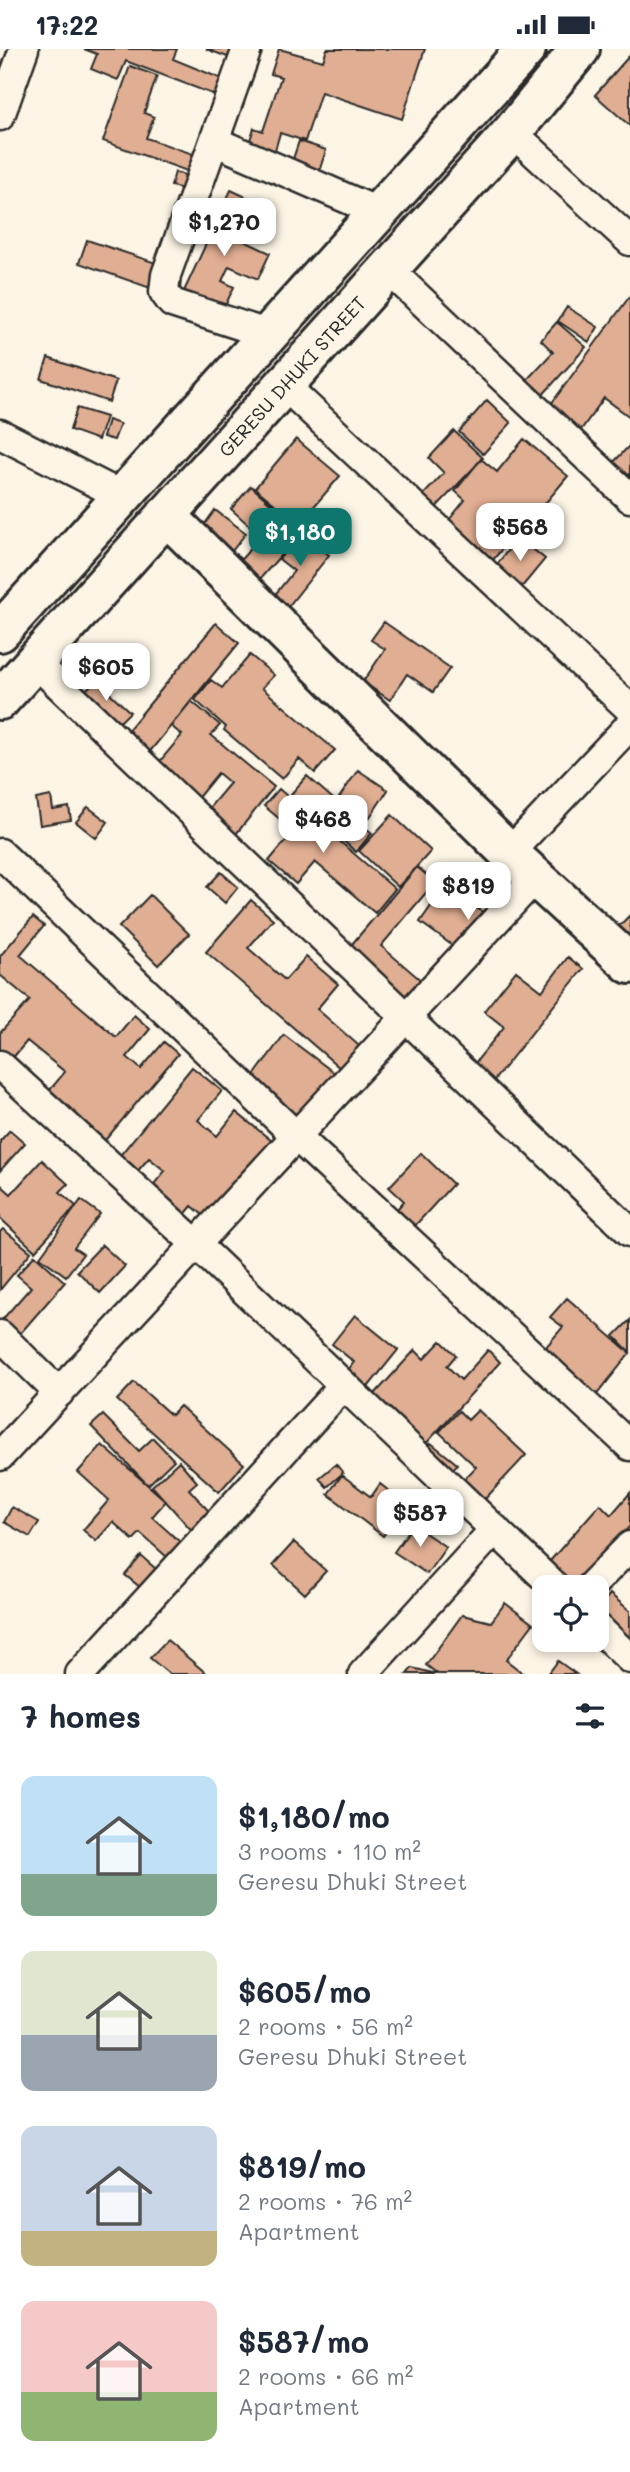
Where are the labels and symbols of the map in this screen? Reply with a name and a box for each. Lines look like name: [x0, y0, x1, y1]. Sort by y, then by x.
pin: $1,270: [167, 199, 281, 258]
street label: GERESU DHUKI STREET: [213, 290, 371, 462]
pin: $568: [479, 503, 561, 563]
pin: $1,180: [243, 509, 357, 568]
pin: $605: [65, 643, 147, 703]
pin: $468: [282, 795, 364, 855]
pin: $819: [427, 863, 509, 922]
pin: $587: [379, 1489, 461, 1549]

